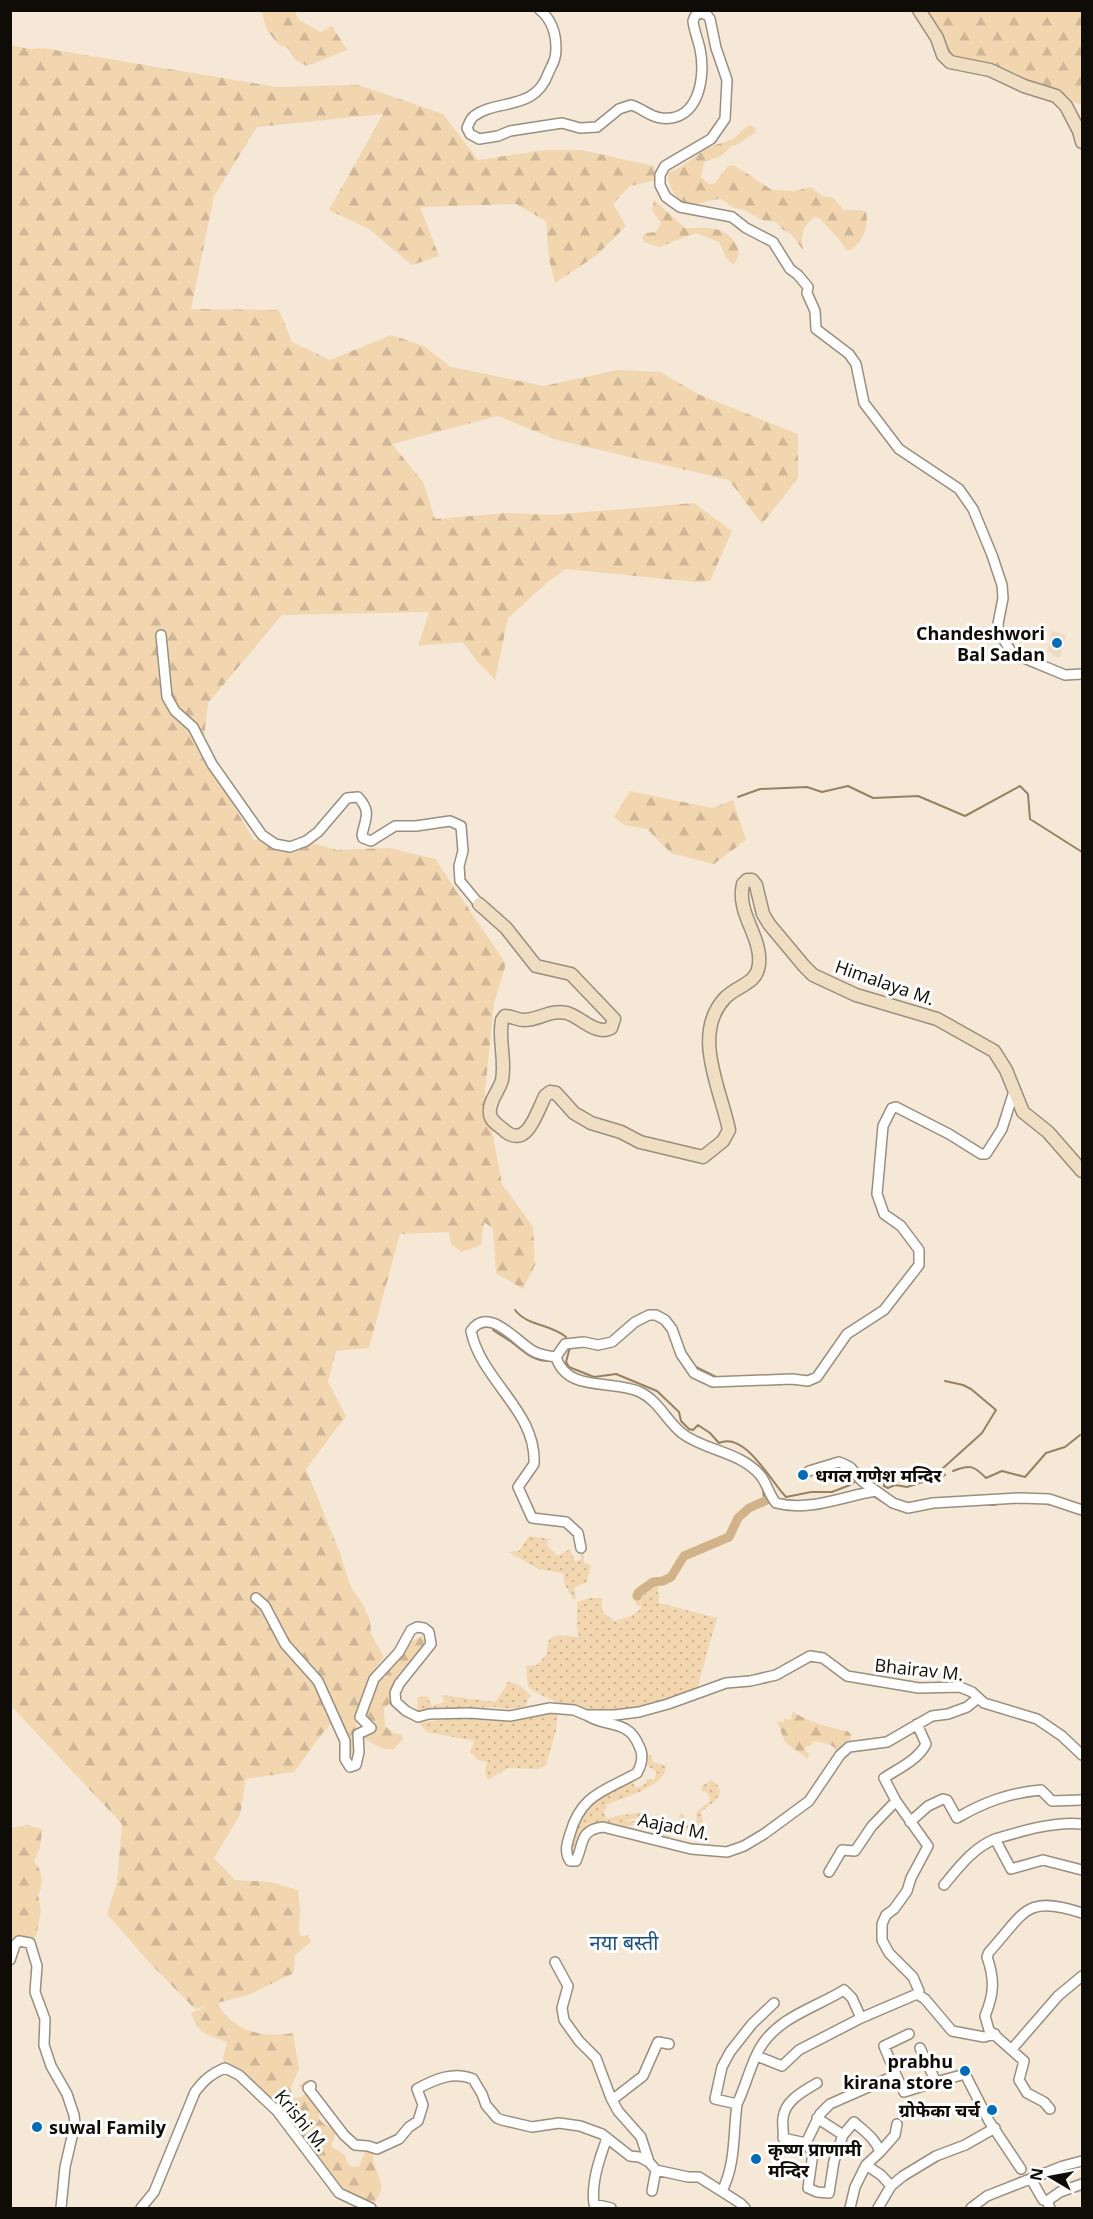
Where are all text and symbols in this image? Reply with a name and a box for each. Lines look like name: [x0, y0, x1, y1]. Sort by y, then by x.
place label: Chandeshwori Bal Sadan: [916, 621, 1045, 666]
marker: Chandeshwori Bal Sadan: [1050, 636, 1064, 650]
street label: Himalaya M.: [832, 954, 938, 1010]
place label: धगल गणेश मन्दिर: [815, 1463, 942, 1487]
marker: धगल गणेश मन्दिर: [796, 1468, 810, 1482]
street label: Bhairav M.: [873, 1652, 965, 1686]
street label: Aajad M.: [636, 1807, 712, 1845]
district label: नया बस्ती: [590, 1929, 659, 1956]
place label: prabhu kirana store: [843, 2049, 953, 2094]
marker: prabhu kirana store: [958, 2064, 972, 2078]
street label: Krishi M.: [270, 2084, 334, 2156]
place label: ग्रोफेका चर्च: [899, 2098, 981, 2122]
marker: ग्रोफेका चर्च: [985, 2103, 999, 2117]
place label: suwal Family: [49, 2115, 167, 2139]
marker: suwal Family: [30, 2120, 44, 2134]
place label: कृष्ण प्राणामी मन्दिर: [768, 2137, 862, 2182]
north arrow: [1021, 2147, 1081, 2207]
marker: कृष्ण प्राणामी मन्दिर: [749, 2152, 763, 2166]
text: N: [1024, 2166, 1048, 2183]

